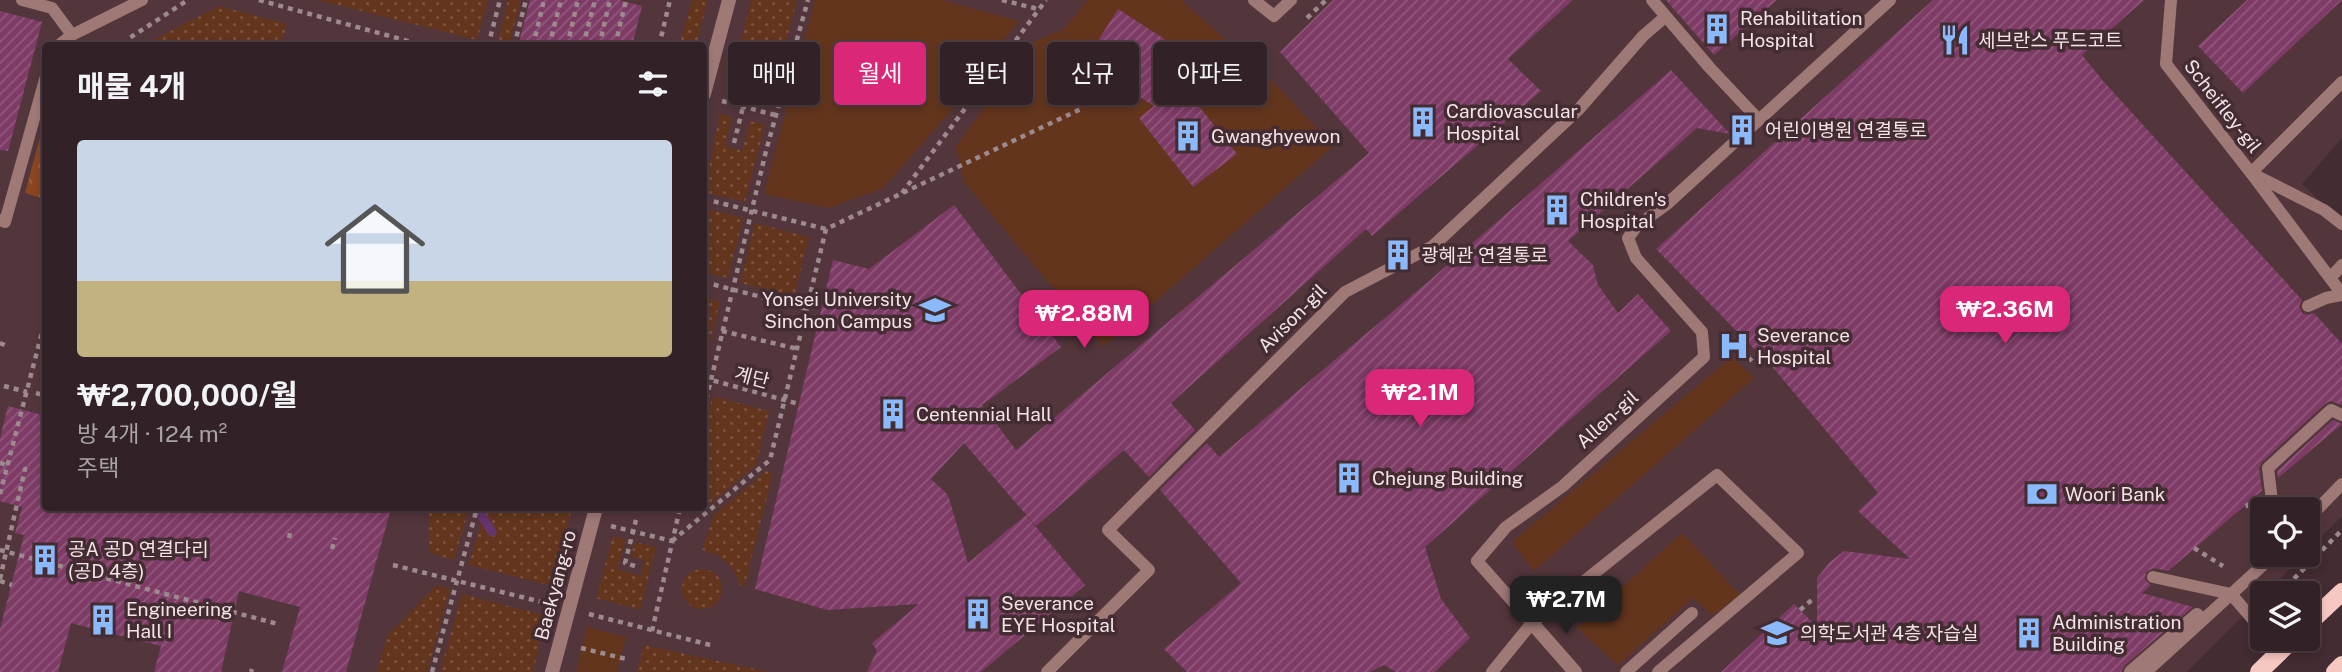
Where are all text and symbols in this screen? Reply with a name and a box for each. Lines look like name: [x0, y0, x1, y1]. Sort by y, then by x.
place label: Rehabilitation Hospital: [1740, 7, 1862, 51]
building icon: Rehabilitation Hospital: [1700, 12, 1734, 46]
restaurant icon: 세브란스 푸드코트: [1938, 23, 1972, 57]
place label: 세브란스 푸드코트: [1978, 29, 2122, 51]
chip: 매매: [728, 42, 820, 105]
chip: 월세: [834, 42, 926, 105]
chip: 필터: [940, 42, 1033, 105]
chip: 신규: [1047, 42, 1139, 105]
chip: 아파트: [1153, 42, 1267, 105]
street label: Scheifley-gil: [2180, 55, 2266, 157]
icon: filters: [634, 65, 672, 103]
text: 매물 4개: [77, 68, 186, 104]
place label: Cardiovascular Hospital: [1446, 100, 1578, 144]
building icon: Cardiovascular Hospital: [1406, 105, 1440, 139]
building icon: 어린이병원 연결통로: [1725, 113, 1759, 147]
building icon: Gwanghyewon: [1171, 119, 1205, 153]
place label: 어린이병원 연결통로: [1765, 119, 1927, 141]
place label: Gwanghyewon: [1211, 125, 1340, 147]
icon: home: [312, 186, 438, 312]
place label: Children's Hospital: [1580, 188, 1666, 232]
building icon: Children's Hospital: [1540, 193, 1574, 227]
building icon: 광혜관 연결통로: [1381, 238, 1415, 272]
place label: 광혜관 연결통로: [1421, 244, 1548, 266]
street label: Avison-gil: [1253, 279, 1331, 357]
pin: ₩2.36M: [1948, 286, 2062, 346]
place label: Yonsei University Sinchon Campus: [762, 288, 912, 332]
pin: ₩2.88M: [1027, 290, 1141, 350]
school or university icon: Yonsei University Sinchon Campus: [918, 293, 952, 327]
text: ₩2.36M: [1956, 295, 2054, 322]
text: ₩2.88M: [1035, 299, 1133, 326]
place label: Severance Hospital: [1757, 324, 1850, 368]
hospital icon: Severance Hospital: [1717, 329, 1751, 363]
street label: 계단: [732, 362, 772, 392]
pin: ₩2.1M: [1371, 370, 1469, 429]
text: ₩2,700,000/월: [77, 377, 298, 413]
text: ₩2.1M: [1381, 378, 1459, 405]
street label: Allen-gil: [1572, 386, 1642, 452]
building icon: Centennial Hall: [876, 397, 910, 431]
place label: Centennial Hall: [916, 403, 1052, 425]
text: 방 4개 · 124 m²: [77, 420, 227, 447]
text: 주택: [77, 454, 119, 481]
building icon: Chejung Building: [1332, 461, 1366, 495]
place label: Chejung Building: [1372, 467, 1524, 489]
bank icon: Woori Bank: [2025, 477, 2059, 511]
place label: Woori Bank: [2065, 483, 2166, 505]
map controls: [2250, 497, 2320, 651]
button: locate: [2250, 497, 2320, 567]
street label: Baekyang-ro: [530, 528, 580, 642]
place label: 공A 공D 연결다리 (공D 4층): [68, 538, 209, 582]
building icon: 공A 공D 연결다리 (공D 4층): [28, 543, 62, 577]
pin: ₩2.7M: [1517, 576, 1615, 636]
button: layers: [2250, 581, 2320, 651]
text: ₩2.7M: [1526, 585, 1606, 612]
place label: Severance EYE Hospital: [1001, 592, 1115, 636]
building icon: Severance EYE Hospital: [961, 597, 995, 631]
place label: Engineering Hall I: [126, 598, 233, 642]
building icon: Engineering Hall I: [86, 603, 120, 637]
place label: Administration Building: [2052, 611, 2181, 655]
school or university icon: 의학도서관 4층 자습실: [1760, 616, 1794, 650]
building icon: Administration Building: [2012, 616, 2046, 650]
place label: 의학도서관 4층 자습실: [1800, 622, 1979, 644]

